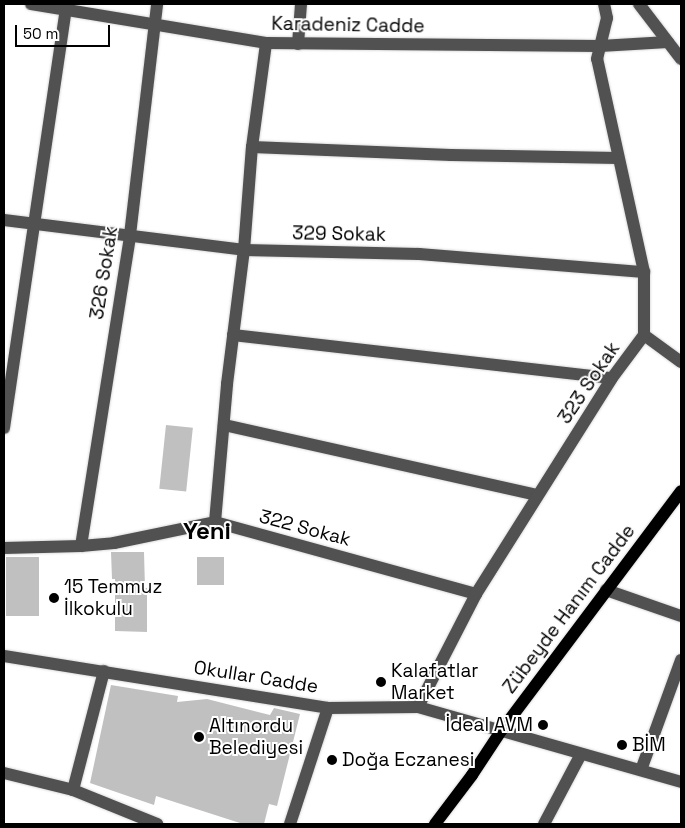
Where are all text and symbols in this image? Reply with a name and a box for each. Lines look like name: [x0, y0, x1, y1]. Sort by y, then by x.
street label: Karadeniz Cadde: [271, 12, 425, 38]
scale bar: [18, 15, 112, 47]
text: 50 m: [23, 24, 58, 43]
street label: 329 Sokak: [292, 222, 386, 246]
street label: 326 Sokak: [85, 225, 123, 321]
street label: 323 Sokak: [553, 338, 625, 428]
street label: 322 Sokak: [257, 505, 353, 551]
district label: Yeni: [183, 517, 231, 545]
street label: Zübeyde Hanım Cadde: [498, 520, 640, 698]
place label: 15 Temmuz İlkokulu: [64, 576, 163, 620]
marker: 15 Temmuz İlkokulu: [48, 592, 60, 604]
street label: Okullar Cadde: [192, 656, 320, 698]
place label: Kalafatlar Market: [391, 660, 479, 704]
marker: Kalafatlar Market: [375, 676, 387, 688]
place label: İdeal AVM: [445, 714, 533, 736]
place label: Altınordu Belediyesi: [209, 715, 303, 759]
marker: İdeal AVM: [537, 719, 549, 731]
marker: Altınordu Belediyesi: [193, 731, 205, 743]
place label: BİM: [632, 734, 666, 756]
marker: BİM: [616, 739, 628, 751]
place label: Doğa Eczanesi: [342, 749, 474, 771]
marker: Doğa Eczanesi: [326, 754, 338, 766]

